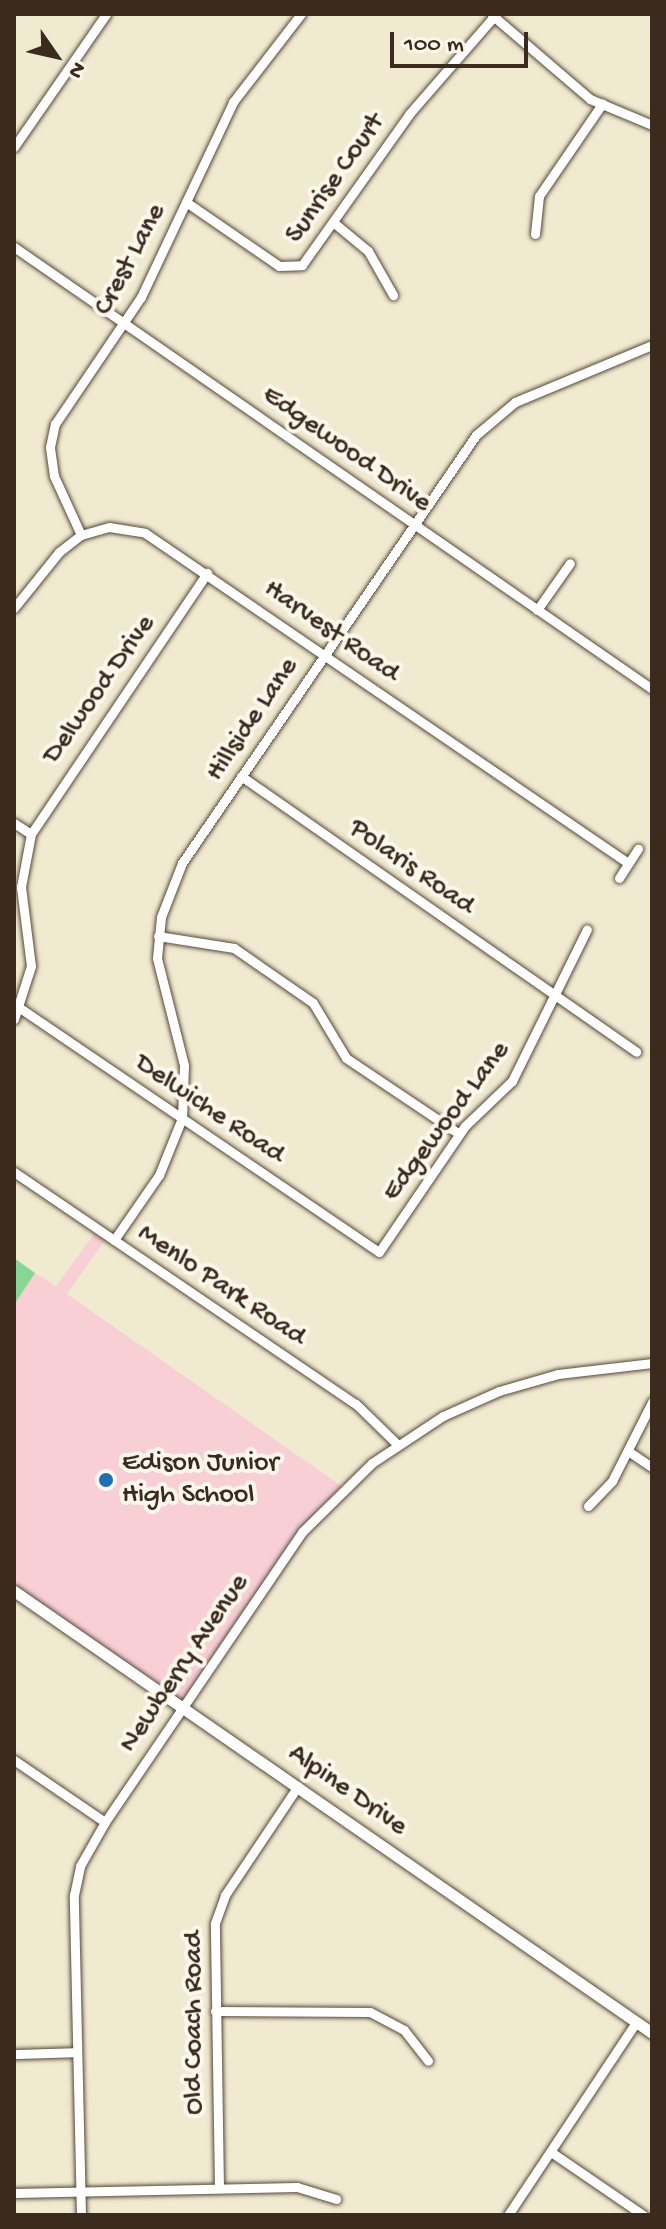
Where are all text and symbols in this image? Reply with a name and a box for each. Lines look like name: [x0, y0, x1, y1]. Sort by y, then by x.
north arrow: [16, 16, 96, 96]
scale bar: [394, 16, 532, 66]
text: 100 m: [404, 31, 464, 60]
text: N: [61, 56, 91, 83]
street label: Sunrise Court: [279, 108, 393, 250]
street label: Crest Lane: [88, 198, 174, 322]
street label: Edgewood Drive: [255, 379, 437, 521]
street label: Harvest Road: [257, 573, 405, 691]
street label: Delwood Drive: [36, 609, 164, 771]
street label: Hillside Lane: [199, 652, 307, 788]
street label: Polaris Road: [342, 812, 480, 924]
street label: Edgewood Lane: [376, 1035, 518, 1209]
street label: Delwiche Road: [128, 1048, 290, 1172]
street label: Menlo Park Road: [130, 1217, 312, 1355]
place label: Edison Junior High School: [122, 1447, 278, 1513]
marker: Edison Junior High School: [97, 1471, 115, 1489]
street label: Newberry Avenue: [113, 1568, 257, 1760]
street label: Alpine Drive: [281, 1738, 413, 1844]
street label: Old Coach Road: [178, 1931, 212, 2115]

